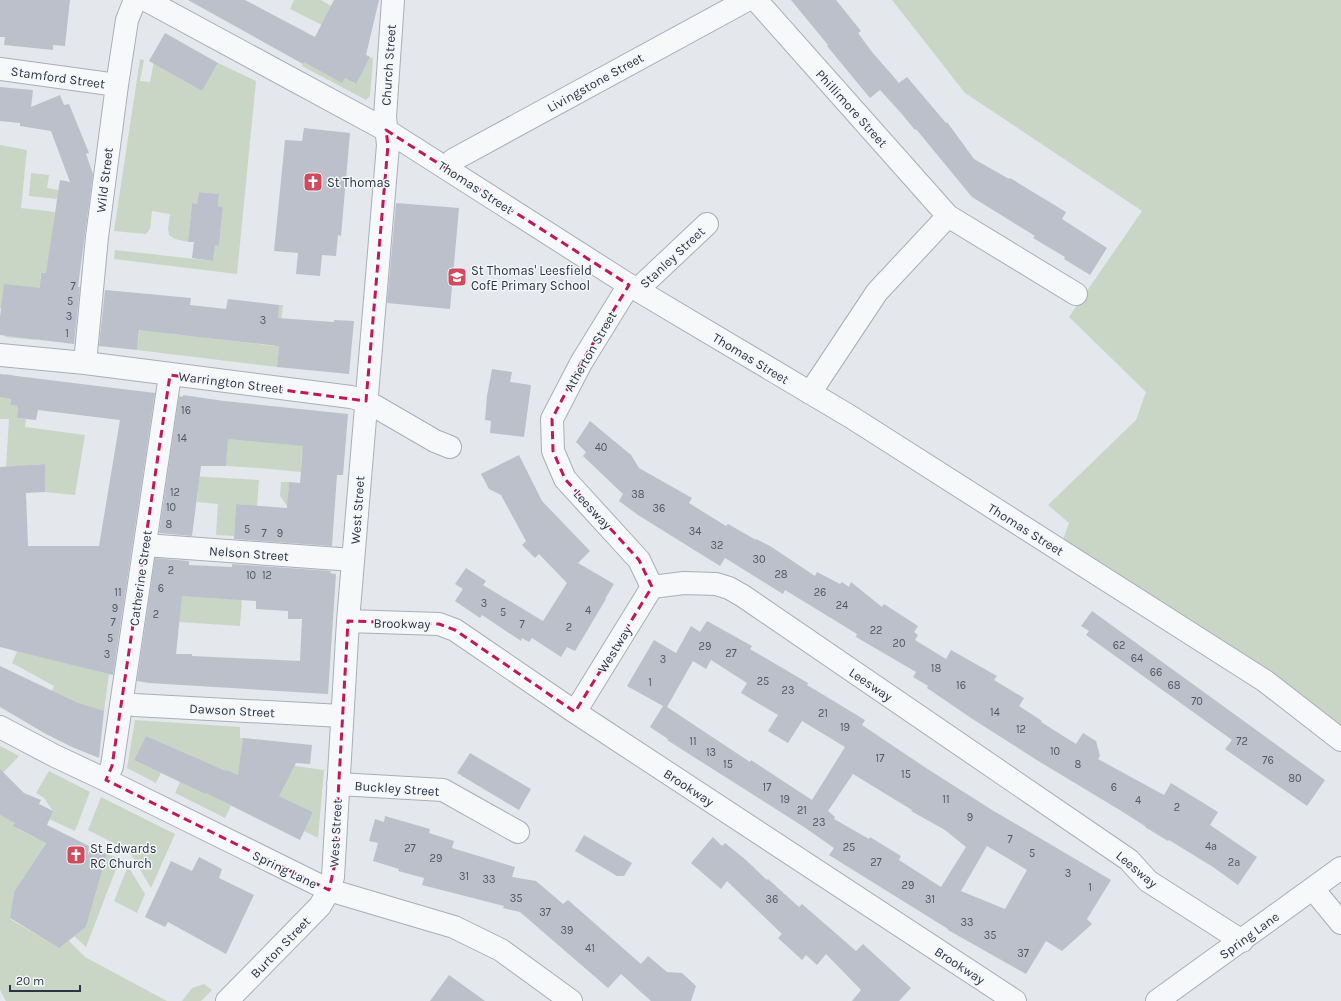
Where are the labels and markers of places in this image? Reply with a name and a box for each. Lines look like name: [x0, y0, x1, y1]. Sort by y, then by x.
church icon: St Thomas: [302, 171, 324, 193]
place label: St Thomas: [327, 175, 391, 190]
place label: St Thomas' Leesfield CofE Primary School: [471, 263, 592, 293]
school or university icon: St Thomas' Leesfield CofE Primary School: [446, 266, 468, 288]
place label: St Edwards RC Church: [90, 841, 157, 871]
church icon: St Edwards RC Church: [65, 844, 87, 866]

